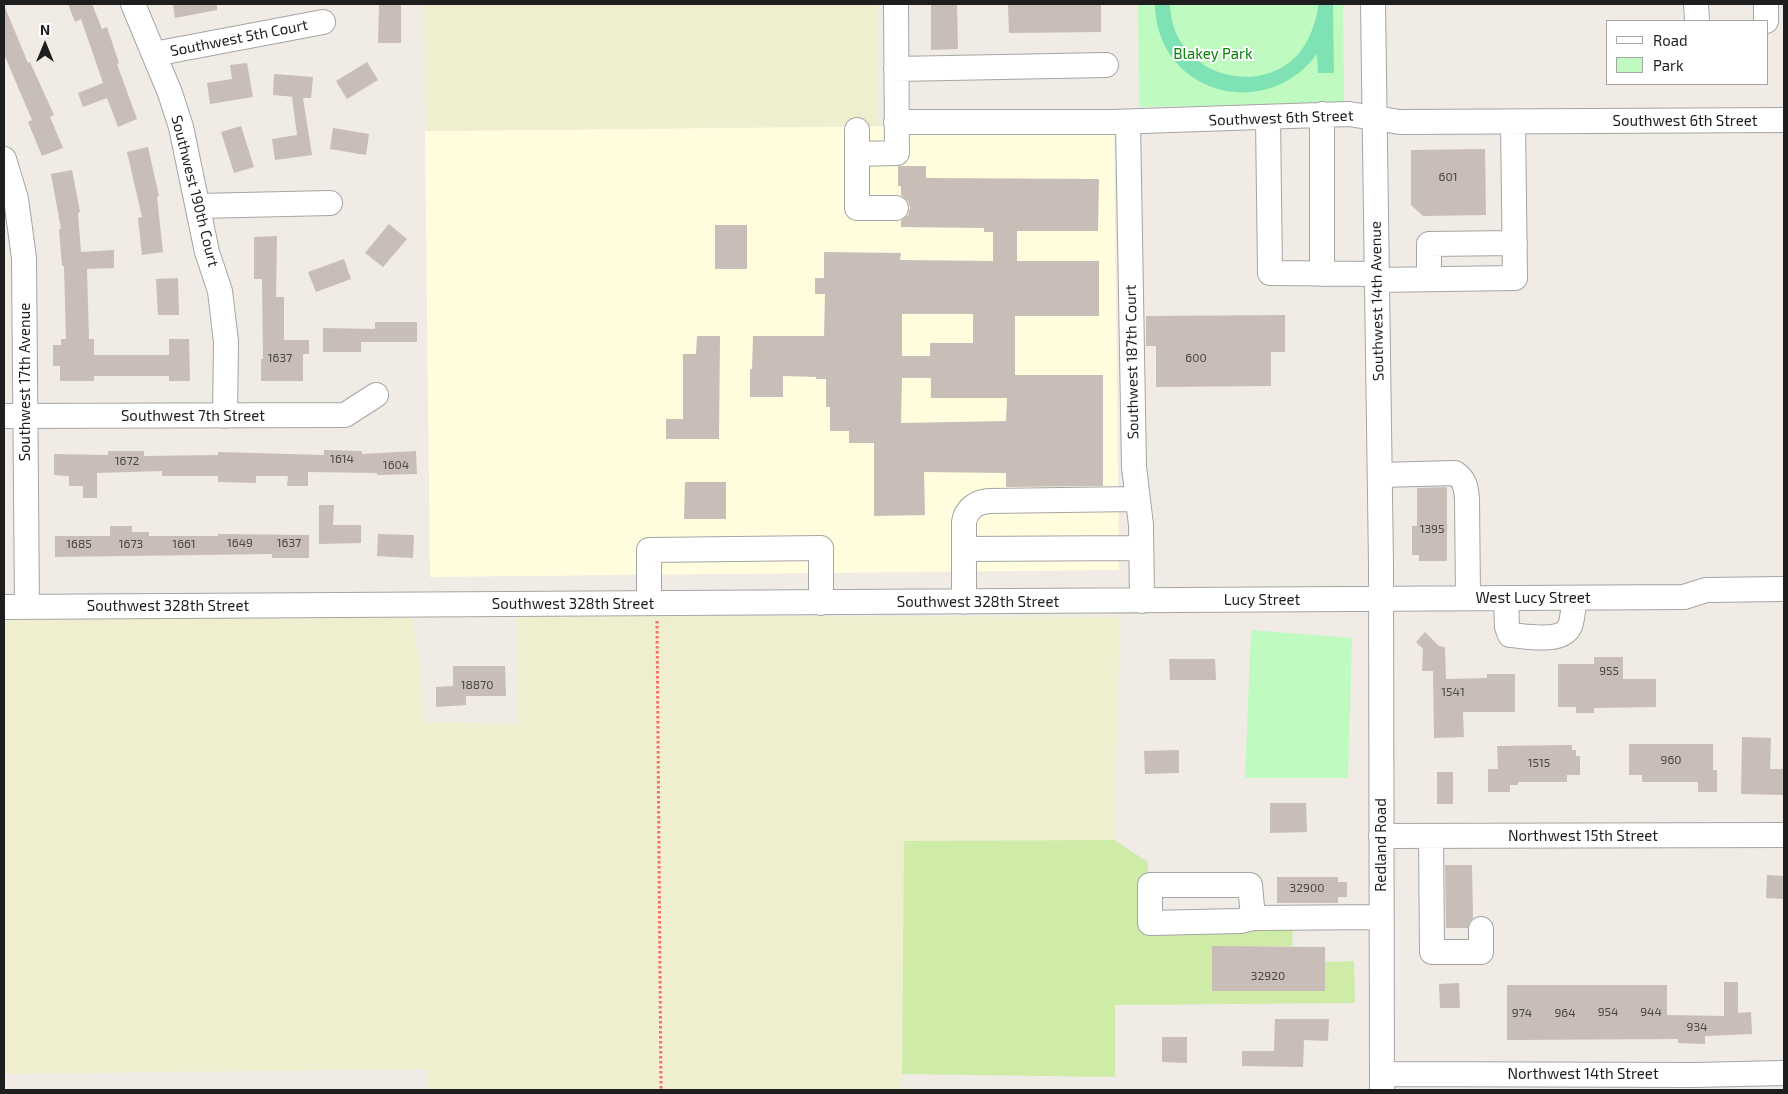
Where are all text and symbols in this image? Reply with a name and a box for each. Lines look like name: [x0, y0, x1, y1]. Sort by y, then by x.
street label: Southwest 5th Court: [169, 16, 309, 60]
north arrow: [20, 20, 70, 70]
legend: [1606, 20, 1768, 85]
text: N: [40, 21, 50, 38]
text: Road: [1653, 31, 1688, 49]
park label: Blakey Park: [1173, 45, 1253, 63]
text: Park: [1653, 56, 1684, 74]
street label: Southwest 6th Street: [1208, 106, 1354, 130]
street label: Southwest 6th Street: [1612, 112, 1758, 130]
street label: Southwest 190th Court: [167, 113, 223, 269]
house number: 601: [1439, 170, 1457, 184]
street label: Southwest 14th Avenue: [1367, 221, 1387, 381]
street label: Southwest 187th Court: [1122, 284, 1142, 440]
street label: Southwest 17th Avenue: [16, 303, 34, 461]
house number: 1637: [268, 351, 292, 365]
house number: 600: [1185, 351, 1207, 365]
street label: Southwest 7th Street: [121, 407, 265, 425]
house number: 1614: [330, 452, 354, 466]
house number: 1672: [115, 454, 139, 468]
house number: 1604: [383, 458, 409, 472]
house number: 1395: [1420, 522, 1444, 536]
house number: 1649: [227, 536, 253, 550]
house number: 1637: [277, 536, 301, 550]
house number: 1685: [66, 537, 92, 551]
house number: 1673: [119, 537, 143, 551]
house number: 1661: [172, 537, 196, 551]
street label: West Lucy Street: [1475, 589, 1591, 607]
street label: Lucy Street: [1224, 591, 1300, 609]
street label: Southwest 328th Street: [897, 593, 1059, 611]
street label: Southwest 328th Street: [492, 595, 654, 613]
street label: Southwest 328th Street: [87, 597, 249, 615]
house number: 955: [1599, 664, 1619, 678]
house number: 18870: [461, 678, 493, 692]
house number: 1541: [1441, 685, 1465, 699]
house number: 960: [1661, 753, 1681, 767]
house number: 1515: [1528, 756, 1550, 770]
street label: Redland Road: [1372, 798, 1390, 892]
street label: Northwest 15th Street: [1508, 827, 1658, 845]
house number: 32900: [1290, 881, 1324, 895]
house number: 32920: [1251, 969, 1285, 983]
house number: 954: [1598, 1005, 1618, 1019]
house number: 944: [1640, 1005, 1662, 1019]
house number: 974: [1512, 1006, 1532, 1020]
house number: 964: [1554, 1006, 1576, 1020]
house number: 934: [1687, 1020, 1707, 1034]
street label: Northwest 14th Street: [1507, 1065, 1659, 1083]

